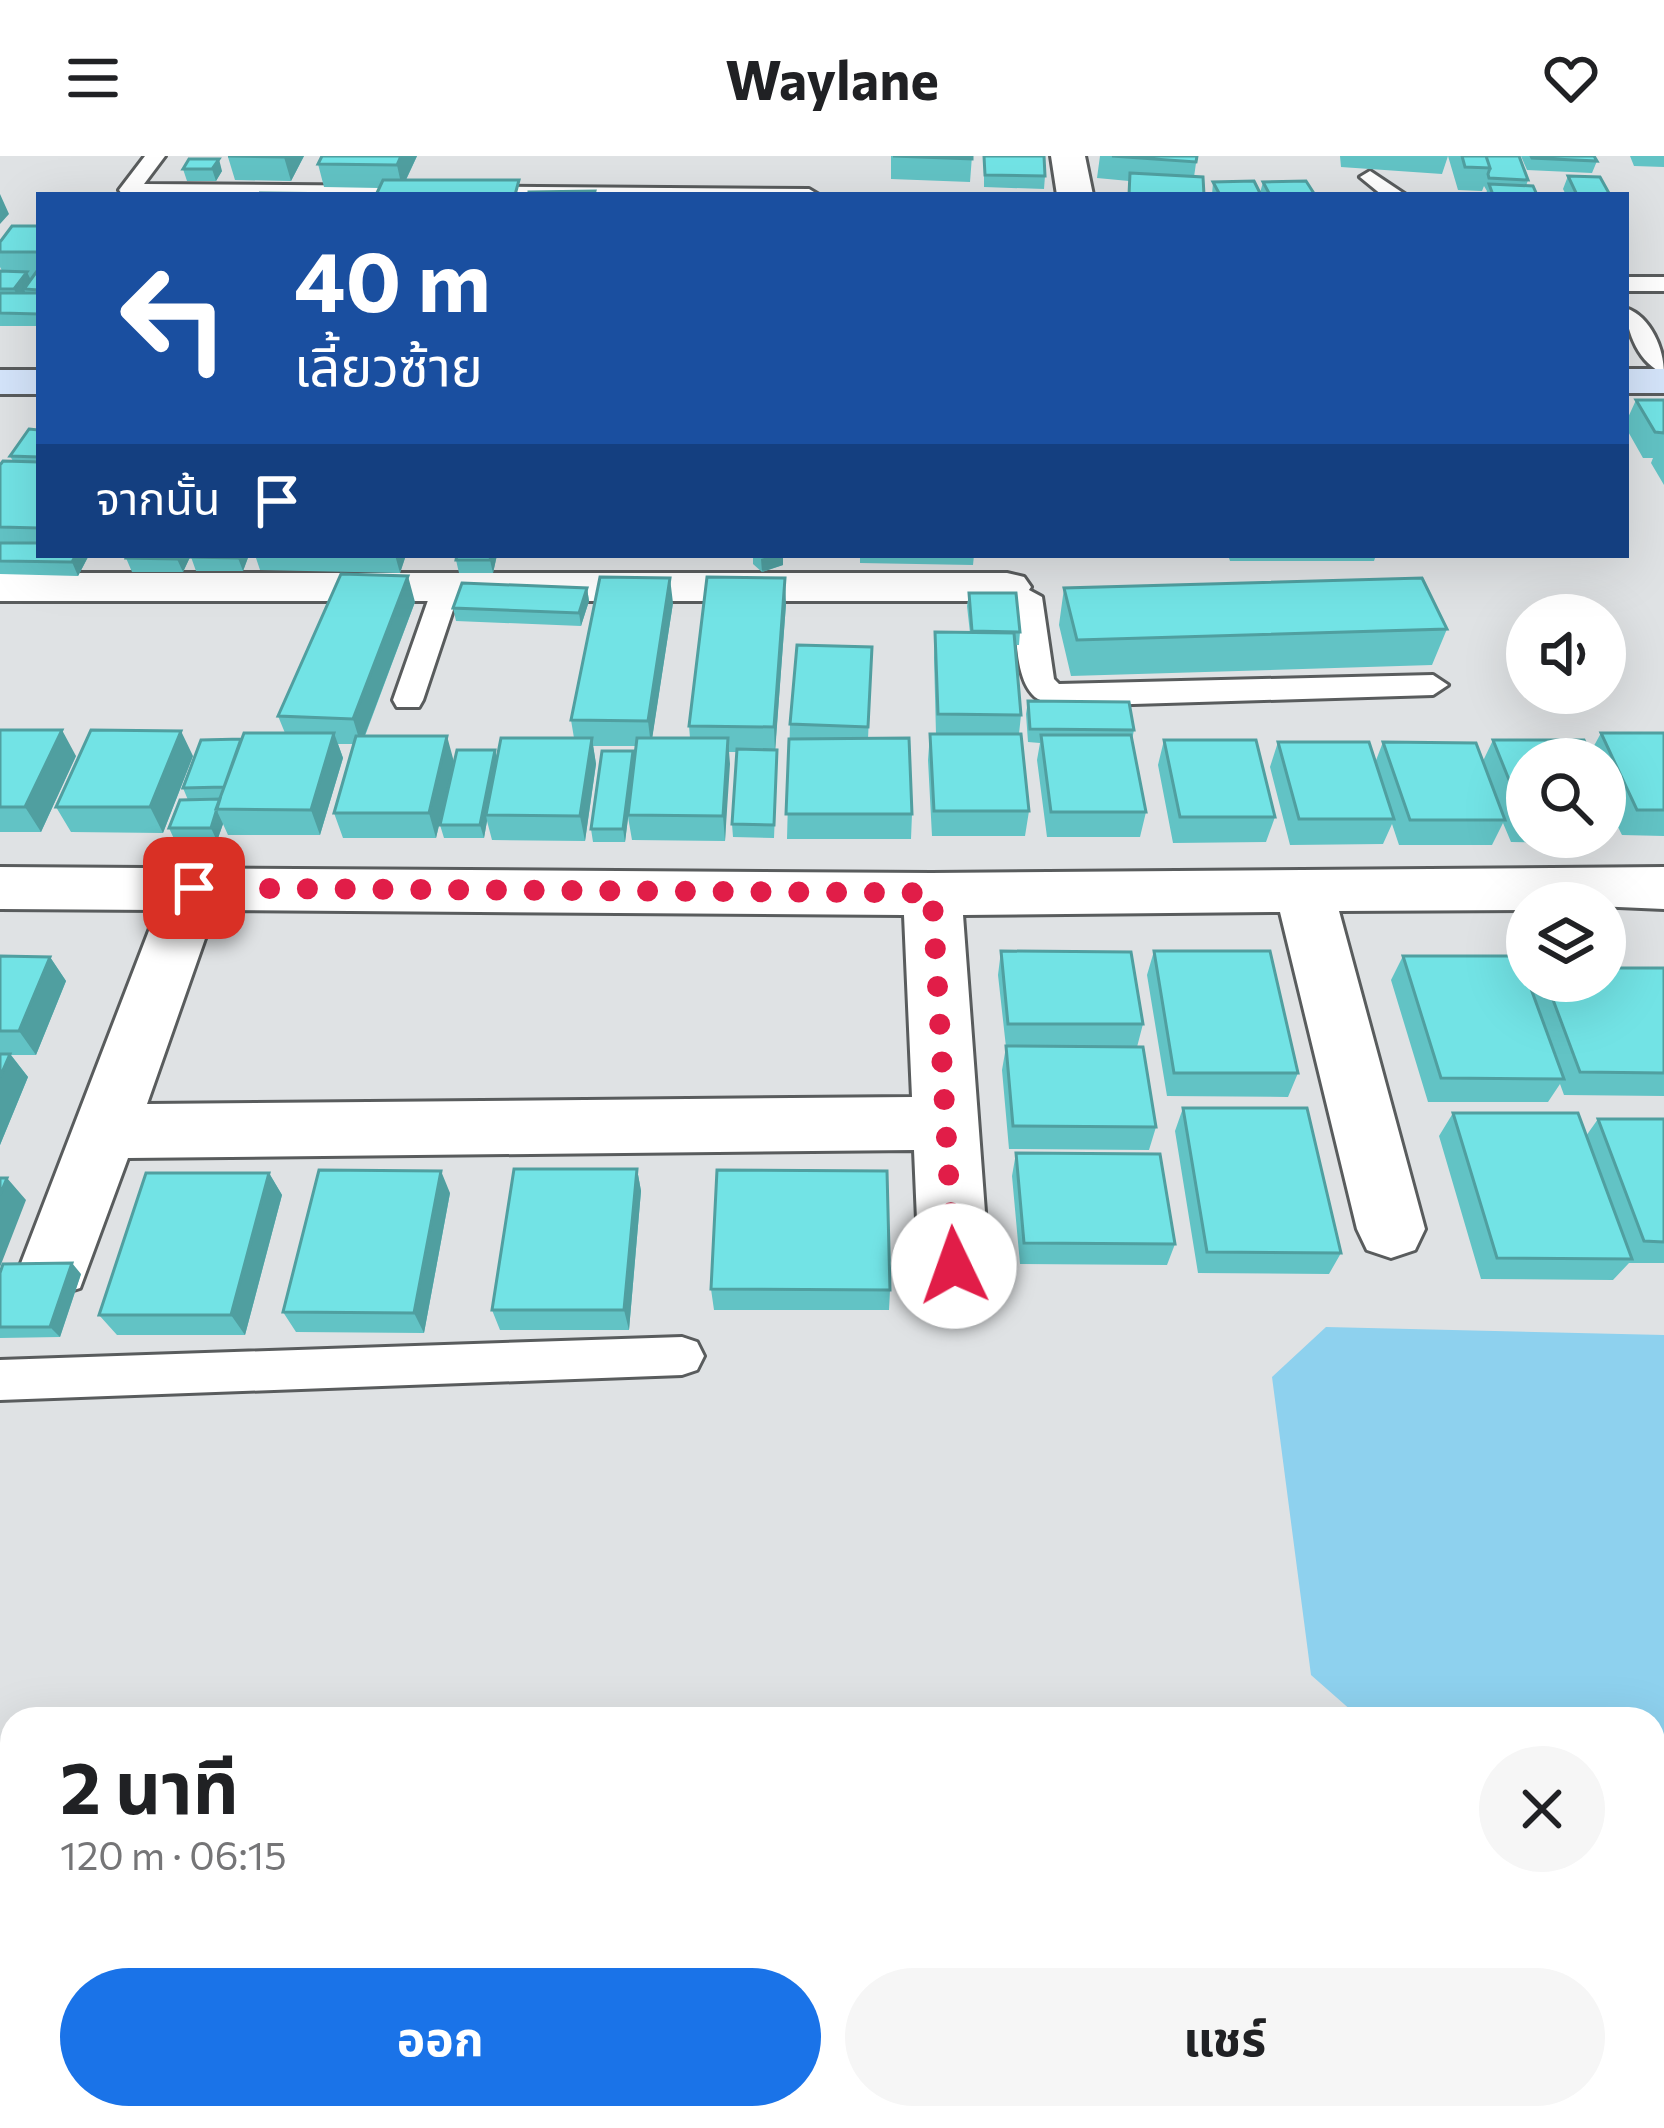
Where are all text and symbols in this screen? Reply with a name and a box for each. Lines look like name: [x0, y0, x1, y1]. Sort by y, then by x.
icon: menu: [60, 45, 126, 111]
text: Waylane: [725, 45, 939, 111]
icon: heart: [1538, 45, 1604, 111]
text: 40 m: [294, 227, 491, 329]
icon: left: [96, 240, 252, 396]
text: เลี้ยวซ้าย: [294, 331, 483, 397]
icon: arrive: [244, 468, 310, 534]
text: จากนั้น: [96, 469, 220, 524]
map controls: [1506, 594, 1626, 1002]
button: sound: [1506, 594, 1626, 714]
button: search: [1506, 738, 1626, 858]
pin: [143, 837, 245, 939]
icon: arrive: [161, 855, 227, 921]
button: layers: [1506, 882, 1626, 1002]
position arrow: [891, 1203, 1017, 1329]
text: 2 นาที: [60, 1741, 239, 1829]
button: close: [1479, 1746, 1605, 1872]
text: 120 m · 06:15: [60, 1830, 287, 1878]
button: ออก: [60, 1968, 821, 2106]
button: แชร์: [845, 1968, 1605, 2106]

